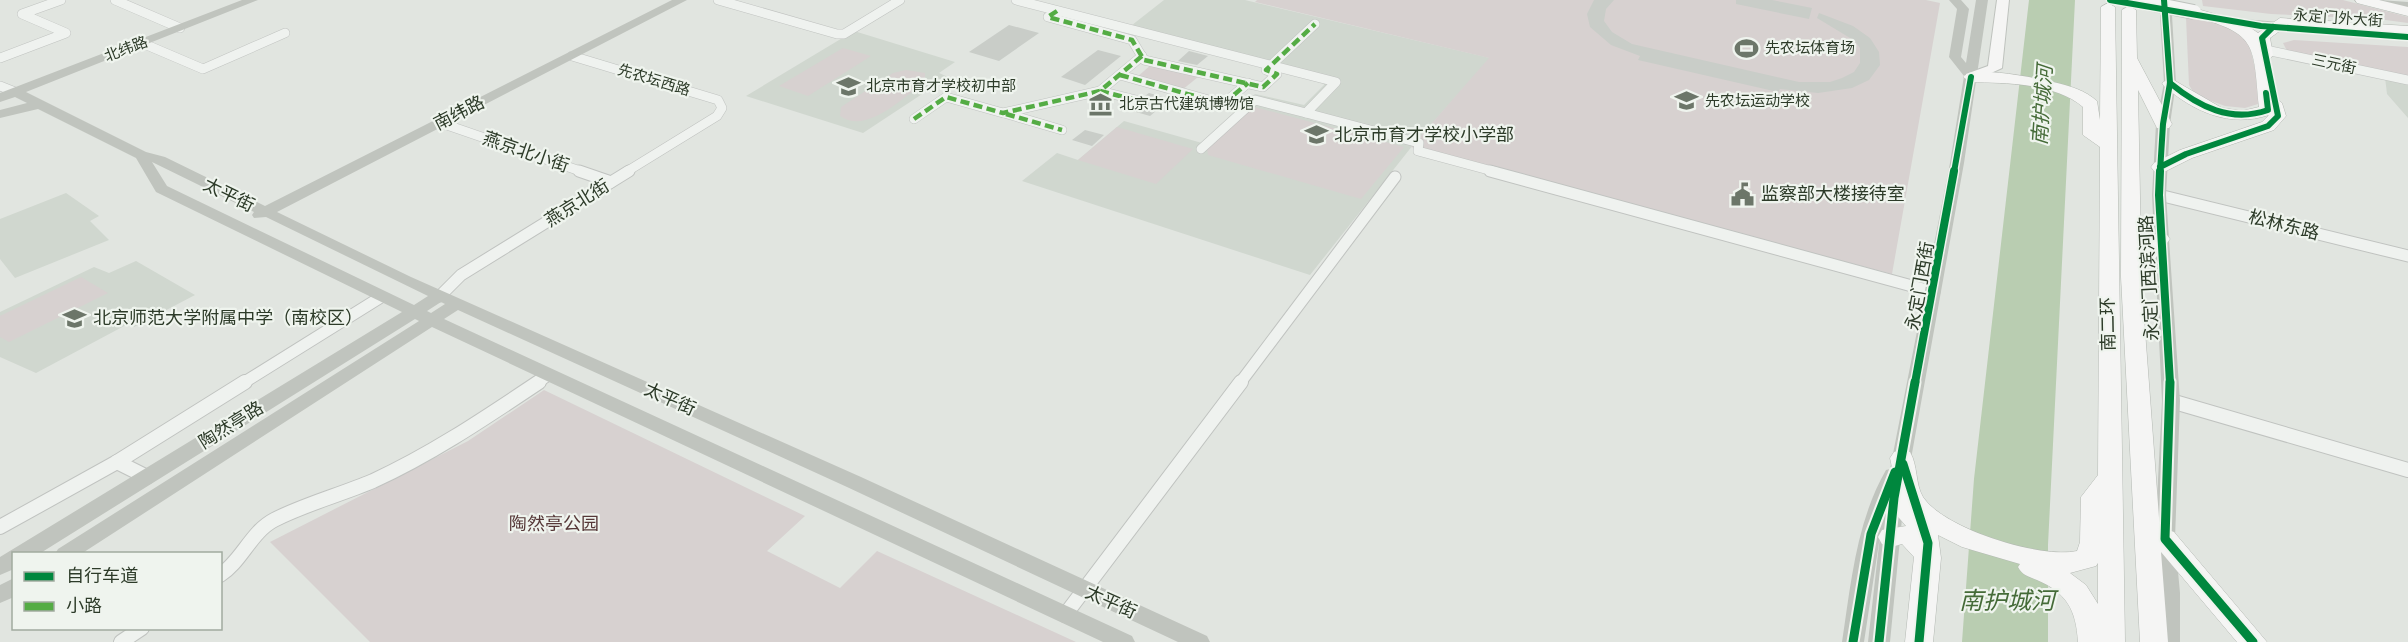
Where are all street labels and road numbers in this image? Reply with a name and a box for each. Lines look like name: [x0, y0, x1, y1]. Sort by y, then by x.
street label: 永定门外大街: [2292, 6, 2384, 30]
street label: 北纬路: [102, 33, 150, 65]
street label: 三元街: [2310, 51, 2358, 77]
street label: 先农坛西路: [615, 60, 693, 100]
street label: 南纬路: [430, 91, 488, 135]
street label: 燕京北小街: [480, 127, 572, 177]
street label: 太平街: [200, 173, 258, 217]
street label: 燕京北街: [541, 175, 613, 231]
street label: 松林东路: [2246, 206, 2322, 244]
street label: 永定门西滨河路: [2135, 215, 2163, 341]
street label: 永定门西街: [1901, 240, 1939, 332]
street label: 南二环: [2097, 297, 2119, 351]
street label: 太平街: [641, 378, 699, 420]
street label: 陶然亭路: [195, 397, 267, 453]
street label: 太平街: [1082, 581, 1140, 623]

